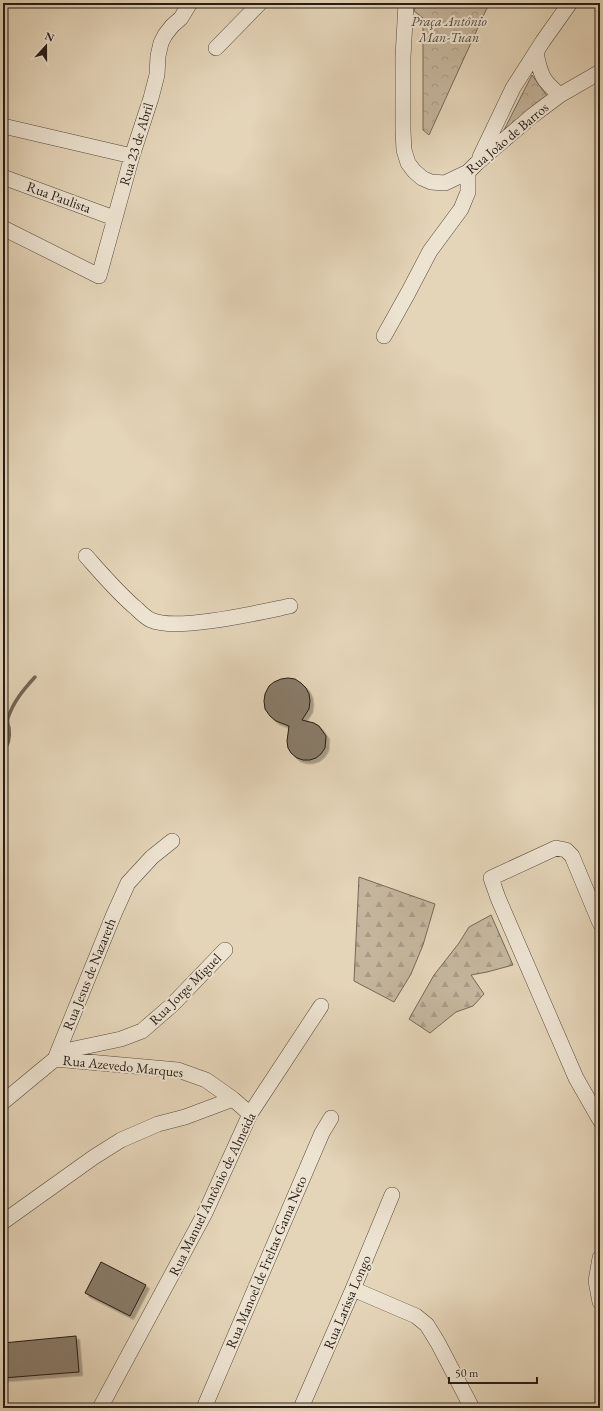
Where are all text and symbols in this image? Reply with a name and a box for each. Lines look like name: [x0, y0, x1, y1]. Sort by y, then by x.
park label: Praça Antônio Man-Tuan: [411, 12, 488, 46]
north arrow: [26, 26, 66, 66]
text: N: [43, 29, 56, 45]
street label: Rua Joâo de Barros: [462, 98, 552, 178]
street label: Rua 23 de Abril: [115, 100, 157, 188]
street label: Rua Paulista: [24, 177, 94, 217]
street label: Rua Jesus de Nazareth: [58, 915, 120, 1033]
street label: Rua Jorge Miguel: [145, 949, 225, 1029]
street label: Rua Azevedo Marques: [62, 1051, 185, 1081]
street label: Rua Manuel Antônio de Almeida: [164, 1109, 260, 1279]
street label: Rua Manoel de Freltas Gama Neto: [221, 1173, 311, 1351]
street label: Rua Larissa Longo: [319, 1252, 375, 1352]
scale bar: [449, 1359, 537, 1385]
text: 50 m: [455, 1365, 479, 1381]

